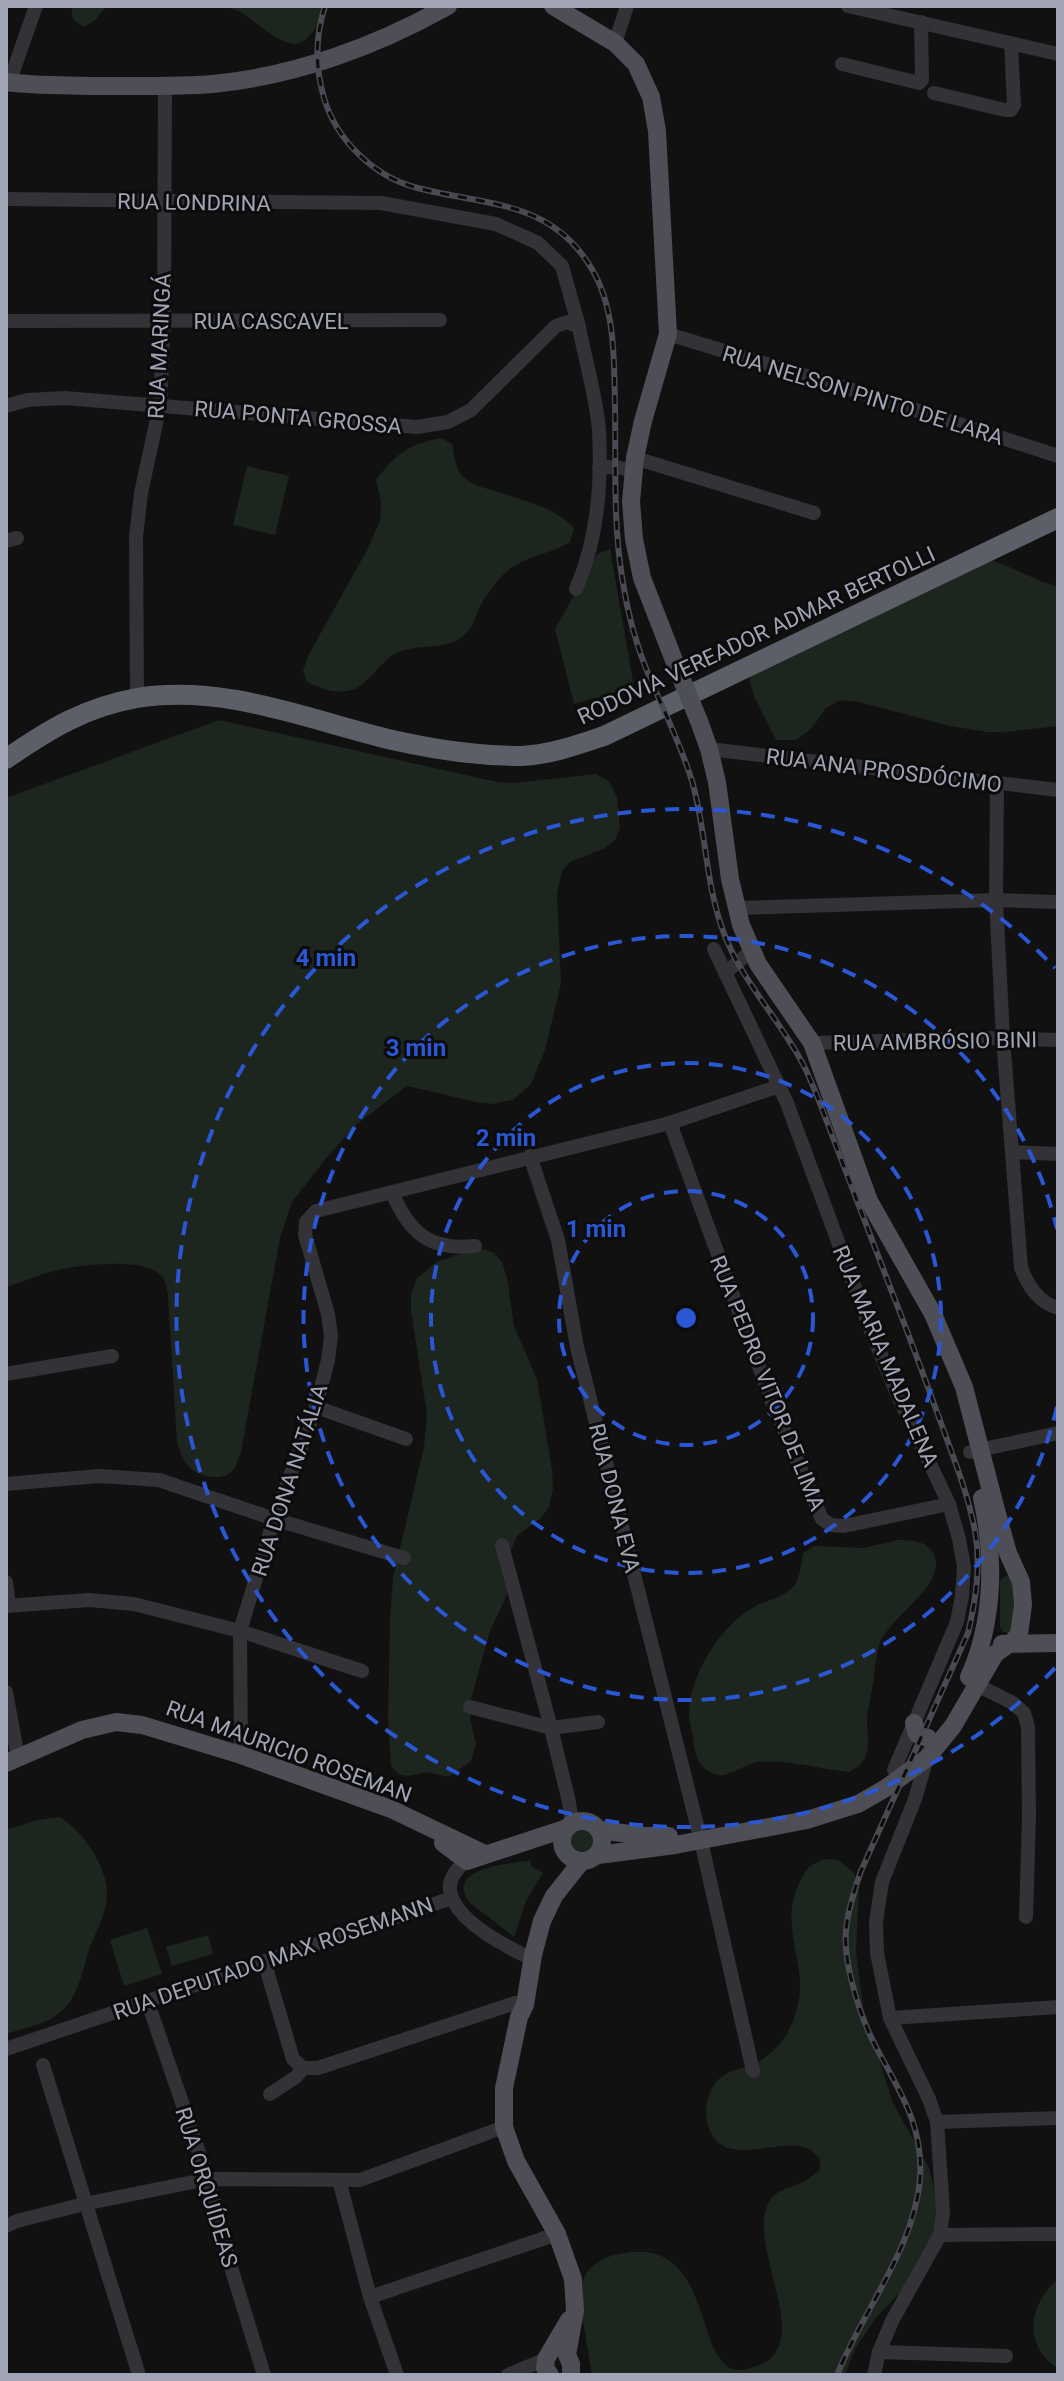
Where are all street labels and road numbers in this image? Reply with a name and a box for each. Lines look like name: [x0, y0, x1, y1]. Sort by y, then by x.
street label: RUA LONDRINA: [117, 189, 272, 216]
street label: RUA MARINGÁ: [143, 272, 176, 419]
street label: RUA CASCAVEL: [193, 309, 349, 334]
street label: RUA NELSON PINTO DE LARA: [719, 341, 1007, 450]
street label: RUA PONTA GROSSA: [193, 396, 403, 439]
street label: RODOVIA VEREADOR ADMAR BERTOLLI: [573, 541, 939, 730]
street label: RUA ANA PROSDÓCIMO: [765, 743, 1003, 797]
street label: RUA AMBRÓSIO BINI: [833, 1026, 1037, 1056]
street label: RUA MARIA MADALENA: [828, 1242, 944, 1471]
street label: RUA PEDRO VITOR DE LIMA: [705, 1252, 831, 1515]
street label: RUA DONA NATÁLIA: [247, 1380, 333, 1579]
street label: RUA DONA EVA: [584, 1421, 645, 1576]
street label: RUA MAURICIO ROSEMAN: [163, 1695, 415, 1808]
street label: RUA DEPUTADO MAX ROSEMANN: [110, 1892, 436, 2025]
street label: RUA ORQUÍDEAS: [170, 2104, 243, 2270]

